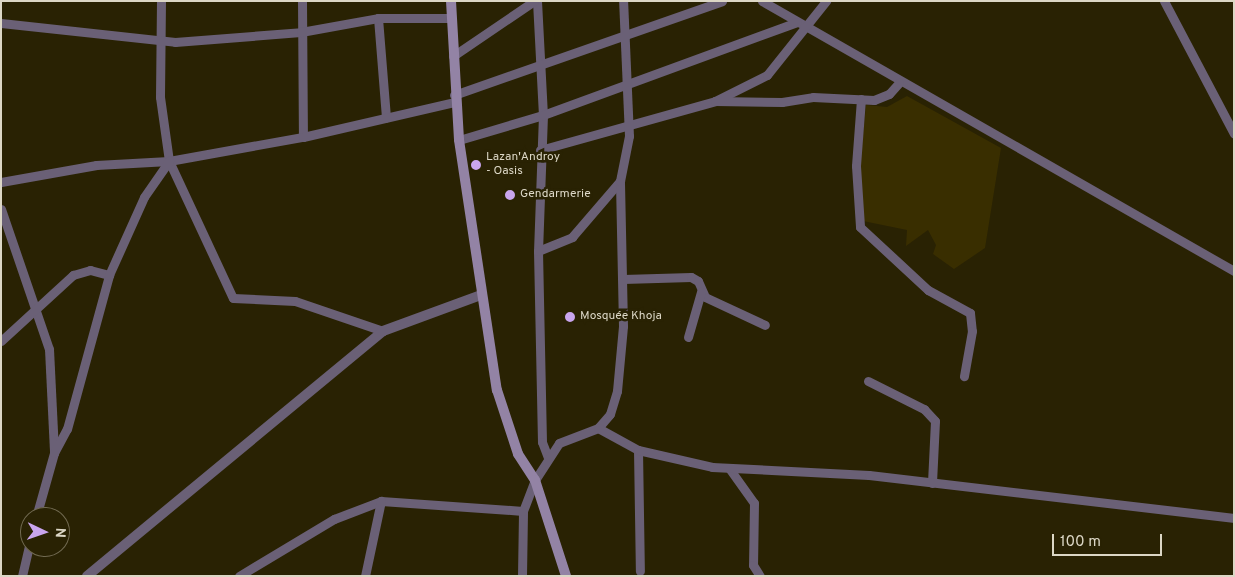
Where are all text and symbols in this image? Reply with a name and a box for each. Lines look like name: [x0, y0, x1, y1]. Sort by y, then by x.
place label: Lazan'Androy - Oasis: [486, 151, 560, 179]
marker: Lazan'Androy - Oasis: [470, 159, 482, 171]
place label: Gendarmerie: [520, 188, 591, 202]
marker: Gendarmerie: [504, 189, 516, 201]
place label: Mosquée Khoja: [580, 310, 662, 324]
marker: Mosquée Khoja: [564, 311, 576, 323]
north arrow: [20, 507, 70, 557]
scale bar: [1055, 524, 1165, 556]
text: N: [51, 527, 68, 538]
text: 100 m: [1060, 533, 1101, 552]

